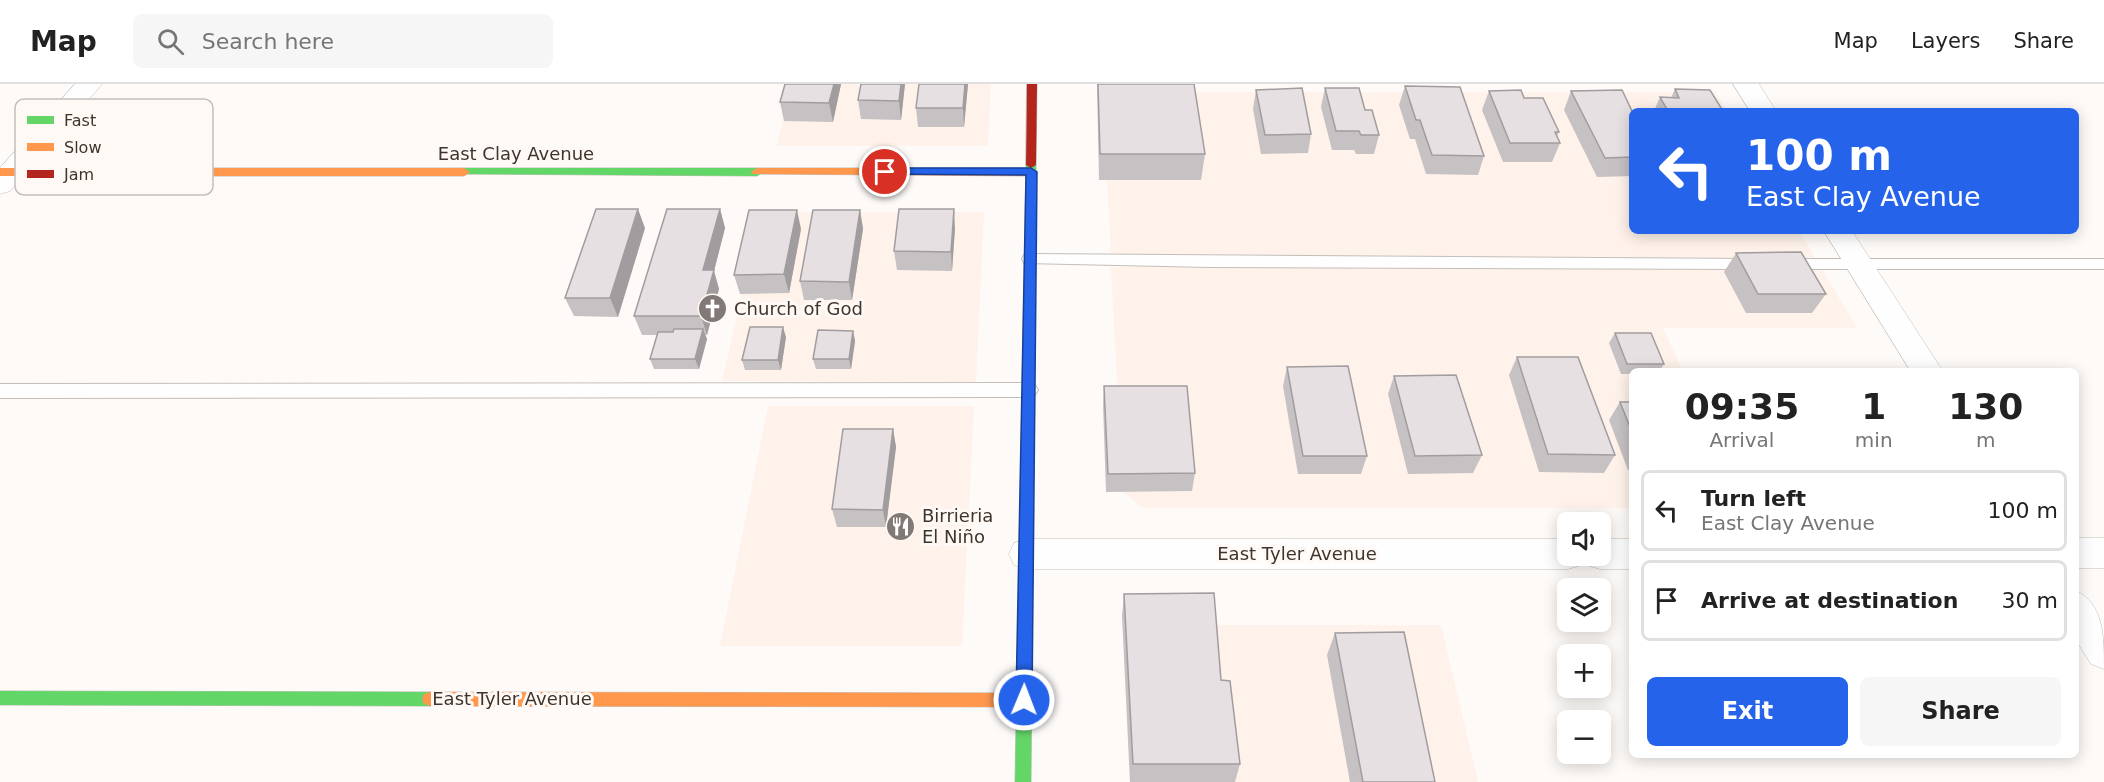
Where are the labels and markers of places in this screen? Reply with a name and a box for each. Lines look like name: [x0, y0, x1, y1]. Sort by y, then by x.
pin: [859, 146, 910, 197]
church icon: Church of God: [697, 293, 729, 325]
place label: Church of God: [734, 298, 863, 319]
place label: Birrieria El Niño: [922, 505, 993, 547]
restaurant icon: Birrieria El Niño: [885, 510, 917, 542]

